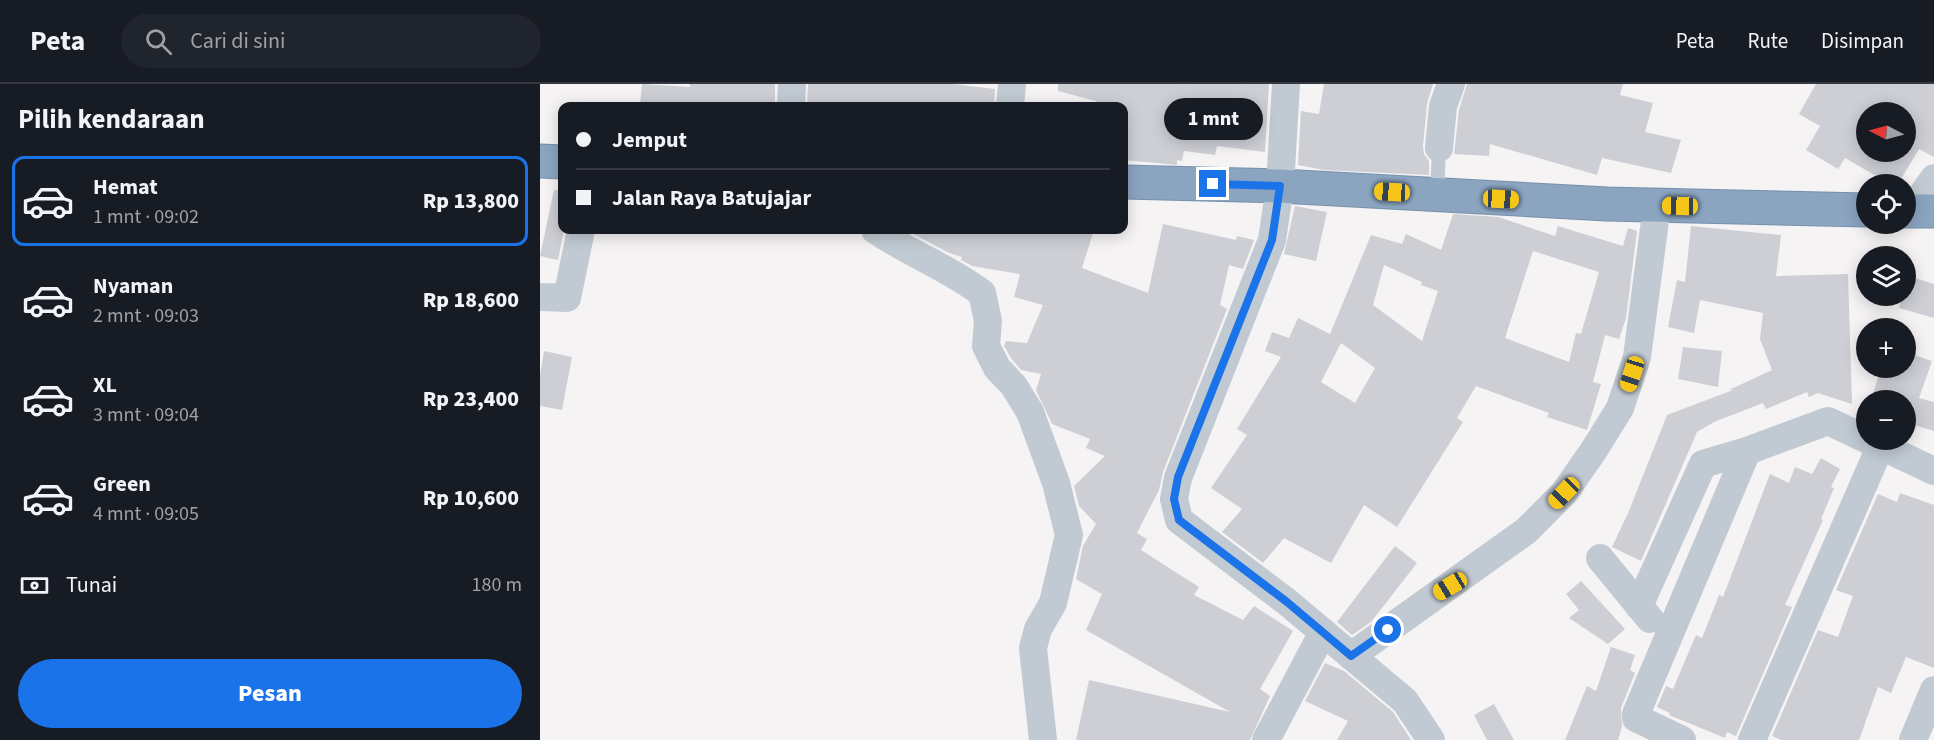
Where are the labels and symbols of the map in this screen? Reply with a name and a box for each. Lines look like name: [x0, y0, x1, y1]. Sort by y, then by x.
callout: 1 mnt: [1164, 97, 1262, 139]
north arrow: [1856, 102, 1916, 162]
route end: [1199, 170, 1226, 197]
car: [1374, 182, 1410, 202]
car: [1483, 189, 1519, 209]
car: [1662, 197, 1698, 215]
car: [1618, 354, 1646, 394]
car: [1545, 474, 1583, 512]
car: [1430, 569, 1470, 603]
route start: [1374, 616, 1401, 643]

